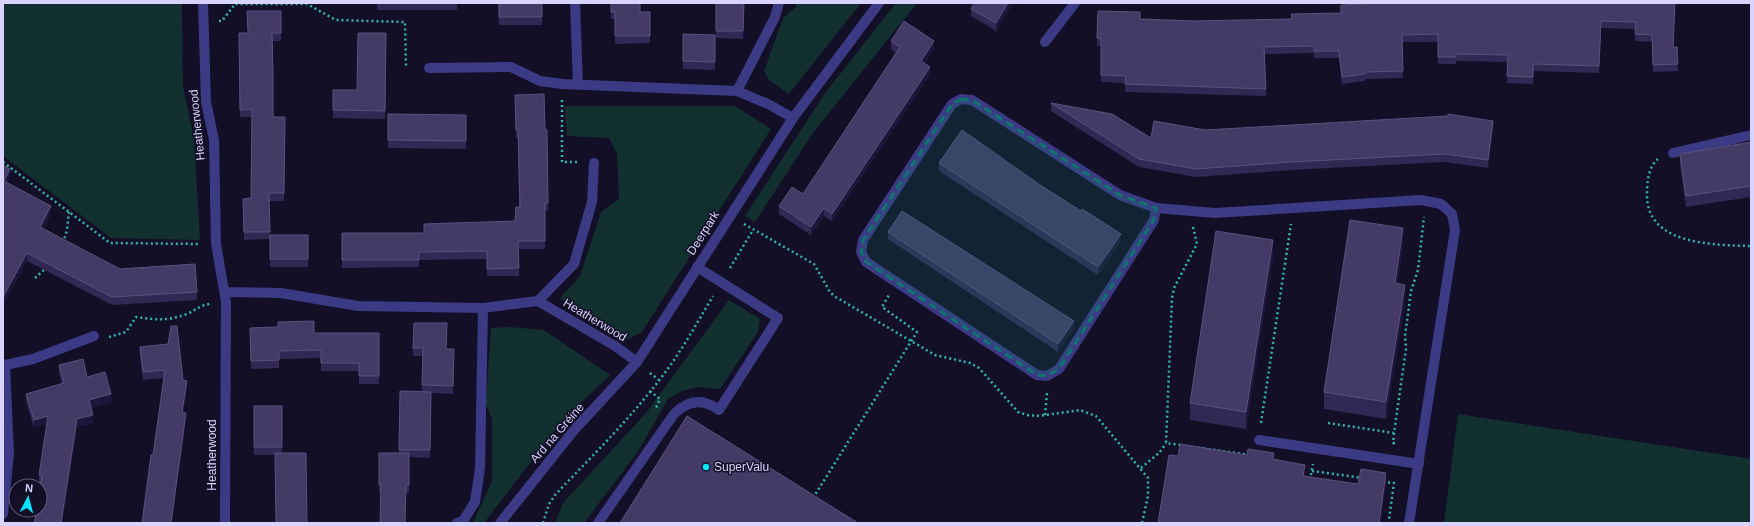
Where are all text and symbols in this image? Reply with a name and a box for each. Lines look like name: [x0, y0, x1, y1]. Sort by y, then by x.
street label: Heatherwood: [186, 89, 208, 161]
street label: Deerpark: [684, 208, 723, 258]
street label: Heatherwood: [561, 296, 629, 344]
street label: Ard na Gréine: [527, 400, 587, 466]
street label: Heatherwood: [205, 419, 219, 491]
place label: SuperValu: [714, 460, 769, 474]
marker: SuperValu: [701, 462, 711, 472]
north arrow: [8, 478, 48, 518]
text: N: [24, 482, 34, 494]

